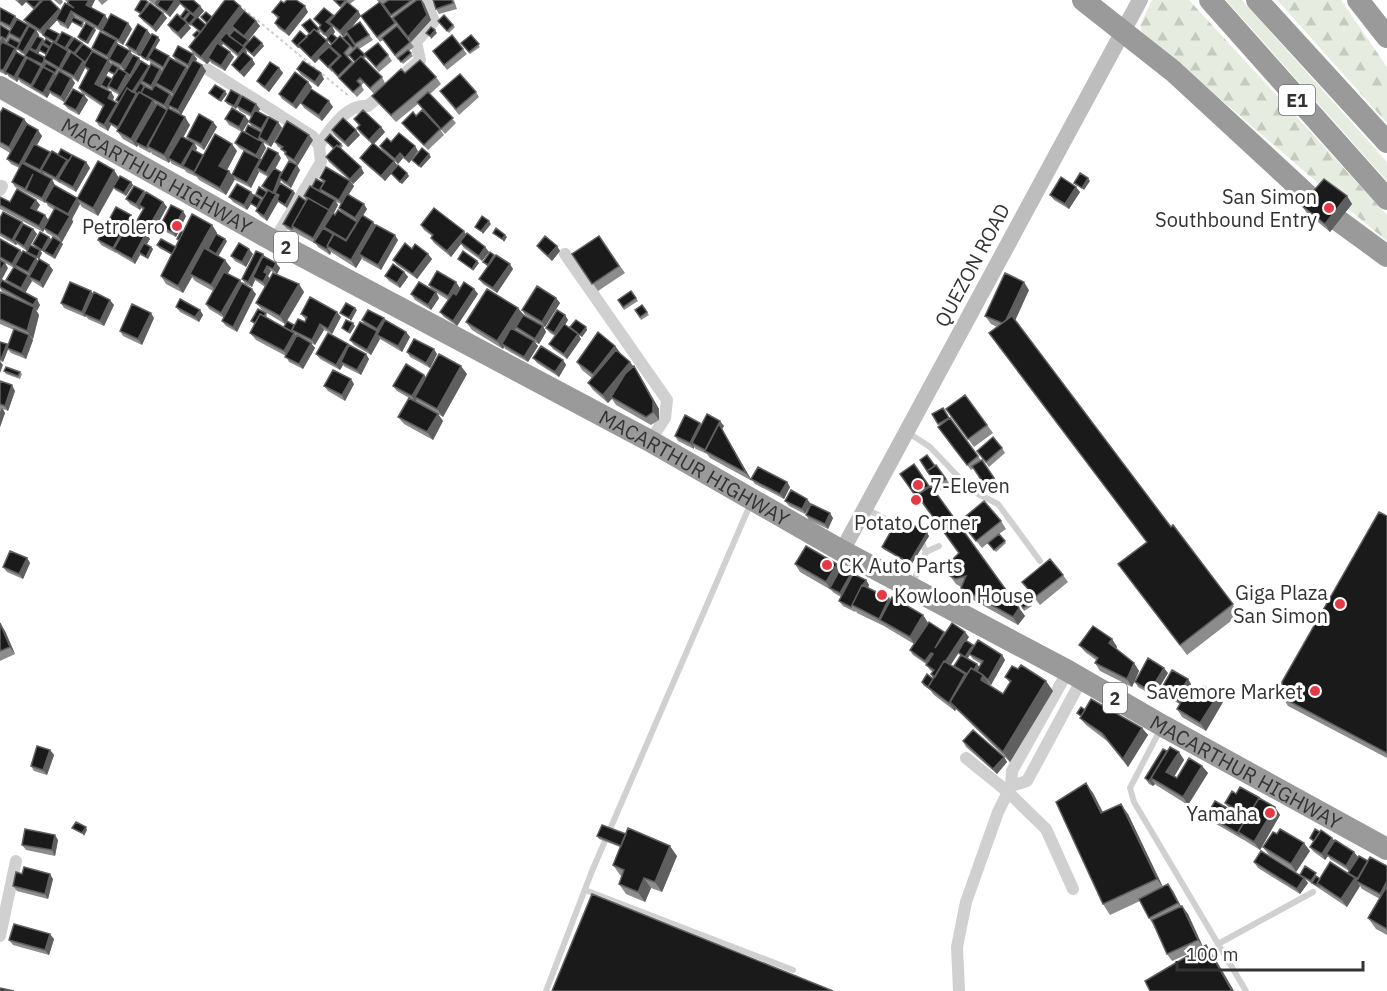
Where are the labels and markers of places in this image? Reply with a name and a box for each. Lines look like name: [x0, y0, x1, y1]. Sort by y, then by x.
place label: San Simon Southbound Entry: [1155, 183, 1317, 233]
marker: San Simon Southbound Entry: [1322, 201, 1336, 215]
place label: Petrolero: [82, 213, 165, 240]
marker: Petrolero: [170, 219, 184, 233]
place label: 7-Eleven: [930, 472, 1010, 499]
marker: 7-Eleven: [911, 478, 925, 492]
marker: Potato Corner: [909, 493, 923, 507]
place label: Potato Corner: [854, 509, 978, 536]
place label: CK Auto Parts: [839, 552, 963, 579]
marker: CK Auto Parts: [820, 558, 834, 572]
place label: Giga Plaza San Simon: [1233, 579, 1328, 629]
place label: Kowloon House: [894, 582, 1034, 609]
marker: Kowloon House: [875, 588, 889, 602]
marker: Giga Plaza San Simon: [1333, 597, 1347, 611]
place label: Savemore Market: [1146, 678, 1303, 705]
marker: Savemore Market: [1308, 684, 1322, 698]
place label: Yamaha: [1186, 800, 1258, 827]
marker: Yamaha: [1263, 806, 1277, 820]

